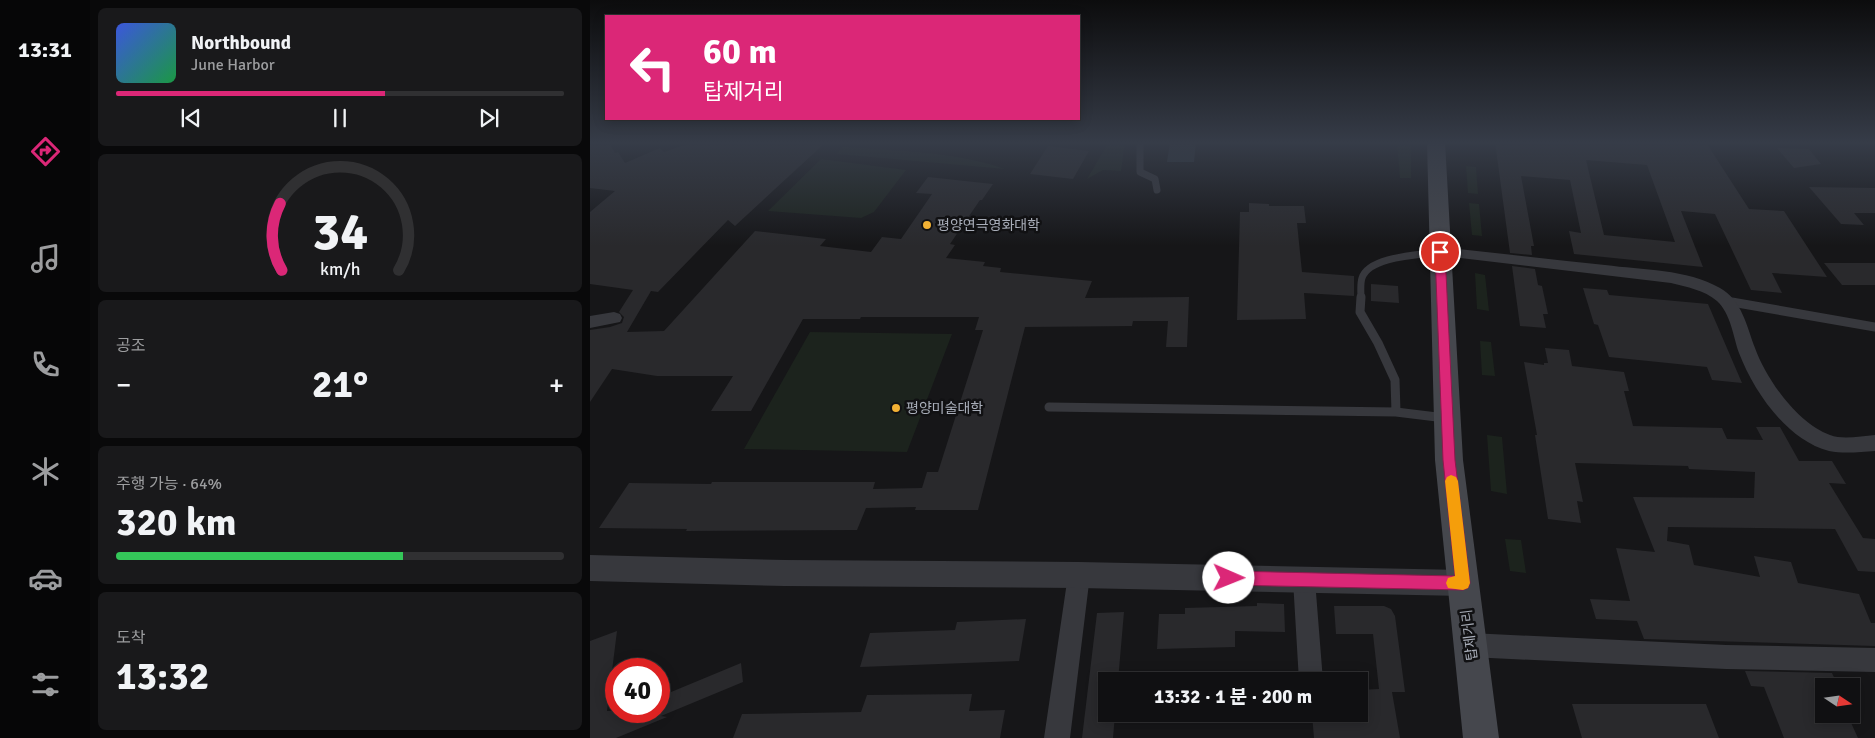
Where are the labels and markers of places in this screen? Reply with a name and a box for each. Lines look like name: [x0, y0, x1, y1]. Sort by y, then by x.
place label: 평양연극영화대학: [937, 217, 1040, 234]
marker: 평양연극영화대학: [921, 219, 933, 231]
pin: [1419, 231, 1461, 273]
place label: 평양미술대학: [906, 400, 983, 417]
marker: 평양미술대학: [890, 402, 902, 414]

